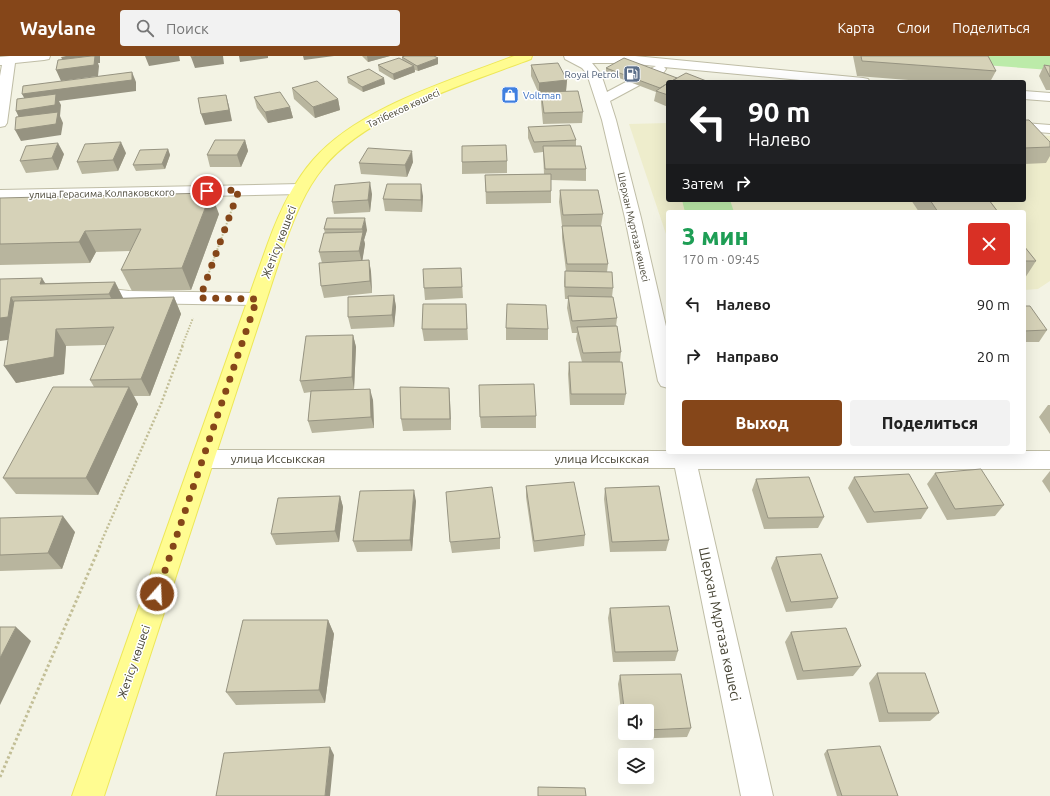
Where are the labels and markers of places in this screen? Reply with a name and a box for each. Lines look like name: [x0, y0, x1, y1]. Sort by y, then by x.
fuel station icon: Royal Petrol: [622, 64, 642, 84]
place label: Royal Petrol: [565, 69, 619, 80]
shop icon: Voltman: [500, 85, 520, 105]
place label: Voltman: [523, 90, 561, 101]
pin: [190, 174, 224, 208]

